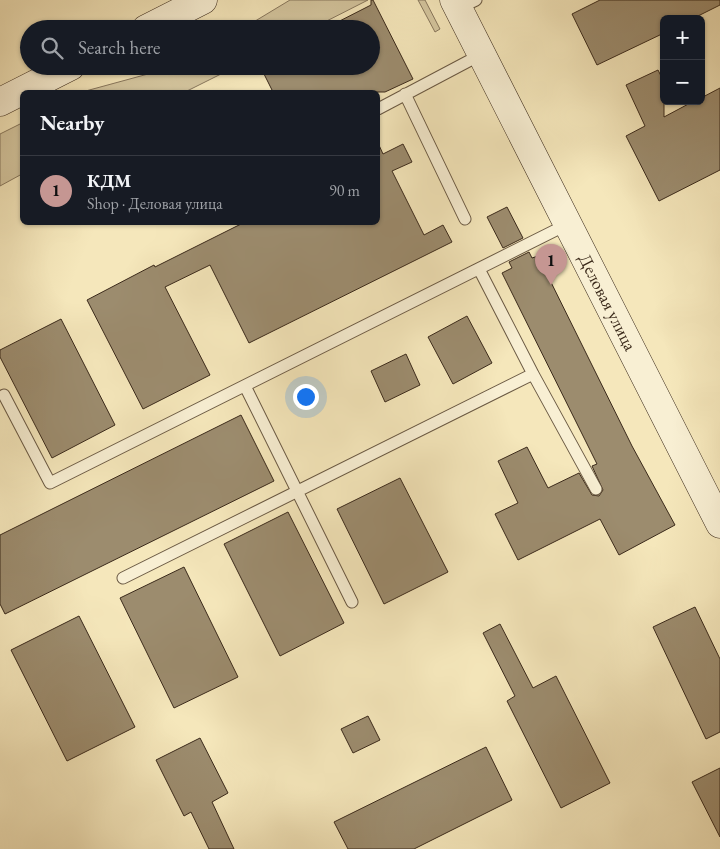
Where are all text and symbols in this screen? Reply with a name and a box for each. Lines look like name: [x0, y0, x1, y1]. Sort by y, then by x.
map controls: [660, 15, 705, 105]
button: +: [660, 15, 705, 60]
search box: [20, 20, 380, 75]
icon: search: [38, 34, 66, 62]
text: Search here: [78, 35, 160, 60]
button: −: [660, 60, 705, 105]
text: Nearby: [40, 109, 104, 136]
text: КДМ: [87, 168, 131, 193]
text: 1: [52, 180, 60, 201]
text: 90 m: [329, 180, 360, 201]
text: Shop · Деловая улица: [87, 193, 223, 214]
pin: 1: [535, 244, 567, 285]
street label: Деловая улица: [574, 250, 643, 355]
your location: [293, 384, 319, 410]

